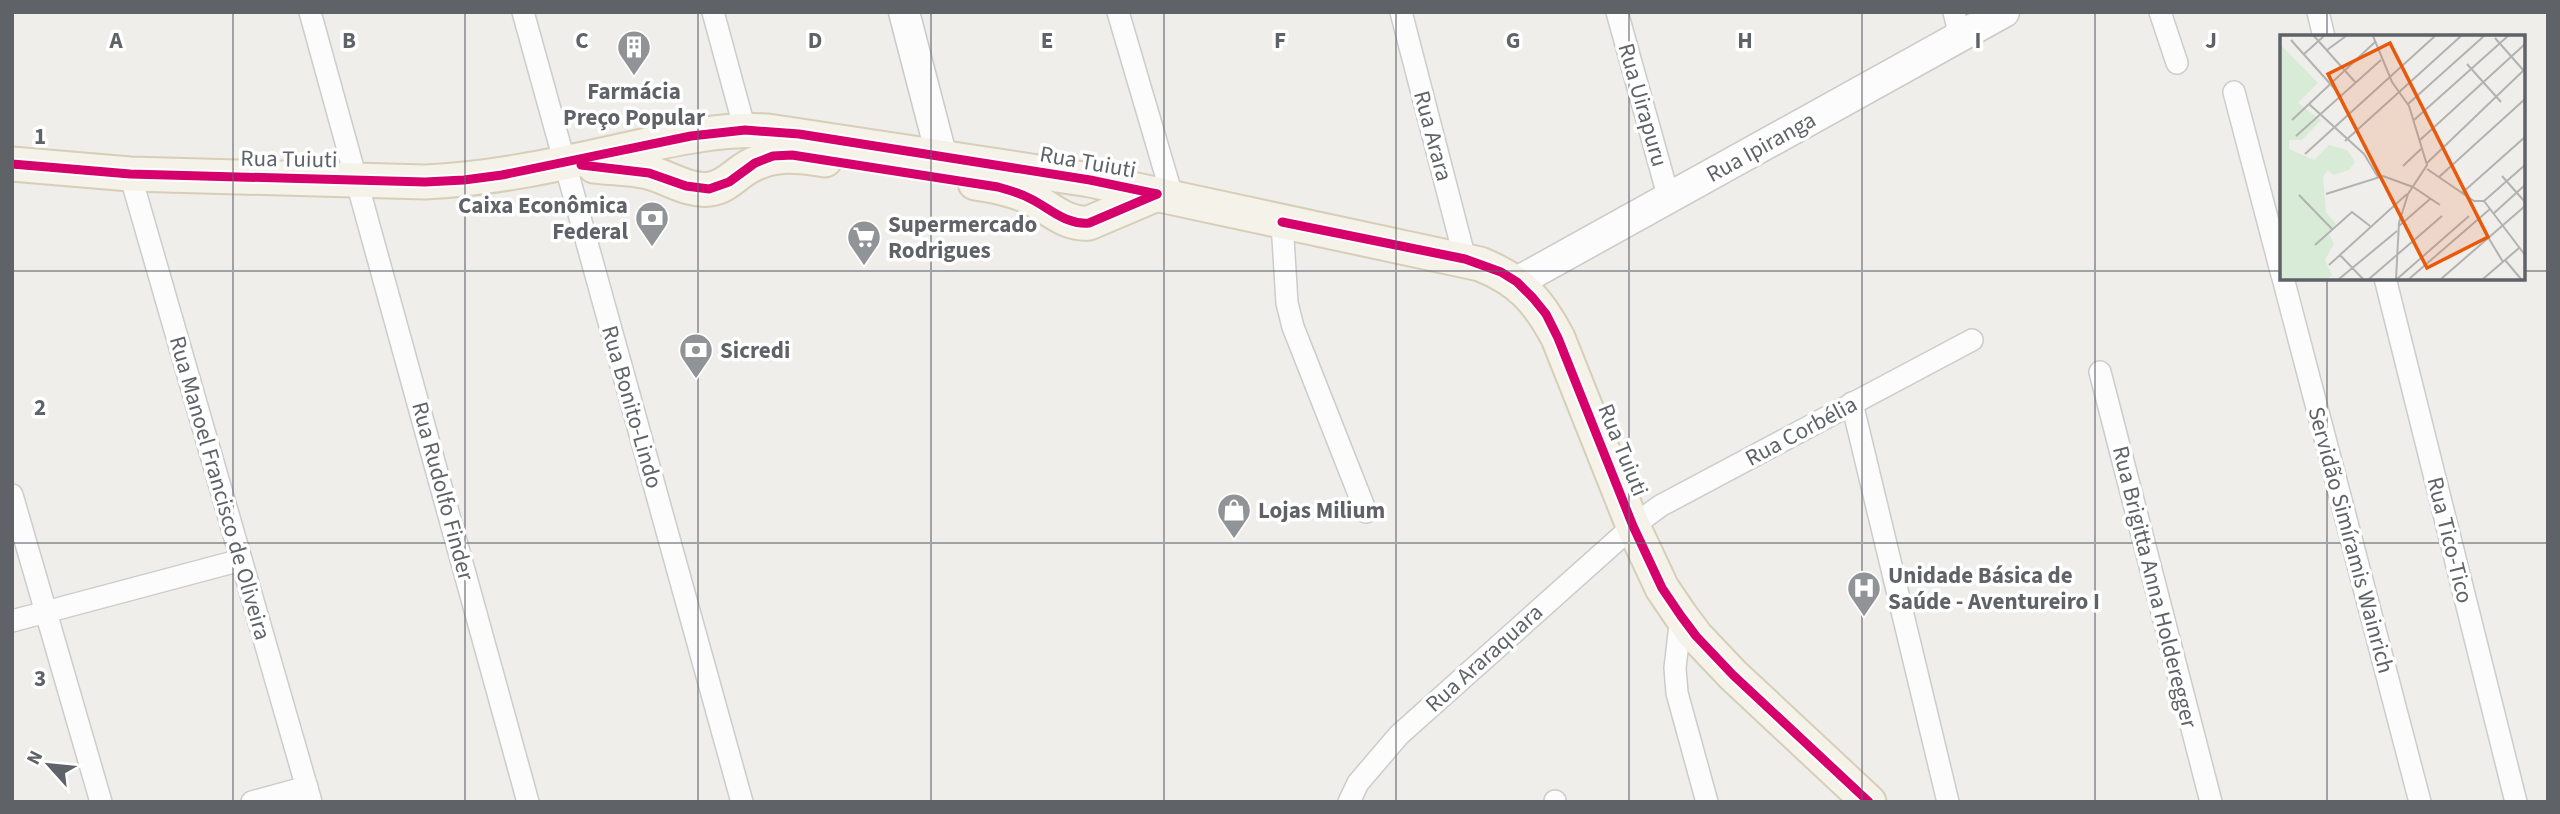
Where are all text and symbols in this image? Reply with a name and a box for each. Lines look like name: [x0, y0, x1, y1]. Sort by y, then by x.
text: A: [108, 24, 123, 57]
text: B: [342, 24, 356, 57]
text: C: [575, 24, 589, 57]
text: D: [808, 24, 822, 57]
text: E: [1041, 24, 1053, 57]
text: F: [1274, 24, 1286, 57]
text: G: [1506, 24, 1520, 57]
text: H: [1737, 24, 1753, 57]
text: I: [1975, 24, 1981, 57]
text: J: [2205, 24, 2217, 57]
building icon: Farmácia Preço Popular: [615, 28, 653, 77]
inset map: [2280, 35, 2525, 280]
street label: Rua Uirapuru: [1610, 39, 1676, 171]
place label: Farmácia Preço Popular: [563, 75, 706, 134]
street label: Rua Arara: [1405, 87, 1461, 185]
street label: Rua Ipiranga: [1700, 103, 1822, 191]
text: 1: [34, 120, 46, 153]
street label: Rua Tuiuti: [1037, 137, 1139, 187]
street label: Rua Tuiuti: [240, 142, 338, 176]
place label: Caixa Econômica Federal: [458, 189, 628, 248]
bank icon: Caixa Econômica Federal: [633, 199, 671, 248]
place label: Supermercado Rodrigues: [888, 208, 1037, 267]
supermarket icon: Supermercado Rodrigues: [845, 218, 883, 267]
street label: Rua Bonito-Lindo: [593, 322, 671, 492]
bank icon: Sicredi: [677, 331, 715, 380]
street label: Rua Manoel Francisco de Oliveira: [161, 332, 279, 644]
place label: Sicredi: [720, 334, 790, 367]
street label: Rua Corbélia: [1739, 388, 1863, 474]
text: 2: [34, 391, 46, 424]
street label: Rua Rudolfo Finder: [403, 398, 483, 585]
street label: Rua Tuiuti: [1590, 399, 1656, 501]
street label: Servidão Simíramis Wainrich: [2299, 403, 2403, 677]
street label: Rua Brigitta Anna Holderegger: [2104, 443, 2206, 732]
street label: Rua Tico-Tico: [2418, 473, 2482, 607]
shop icon: Lojas Milium: [1215, 491, 1253, 540]
place label: Lojas Milium: [1258, 494, 1385, 527]
place label: Unidade Básica de Saúde - Aventureiro I: [1888, 559, 2100, 618]
hospital icon: Unidade Básica de Saúde - Aventureiro I: [1845, 569, 1883, 618]
street label: Rua Araraquara: [1418, 596, 1550, 720]
text: 3: [34, 662, 46, 695]
north arrow: [14, 730, 84, 800]
text: N: [20, 746, 50, 770]

